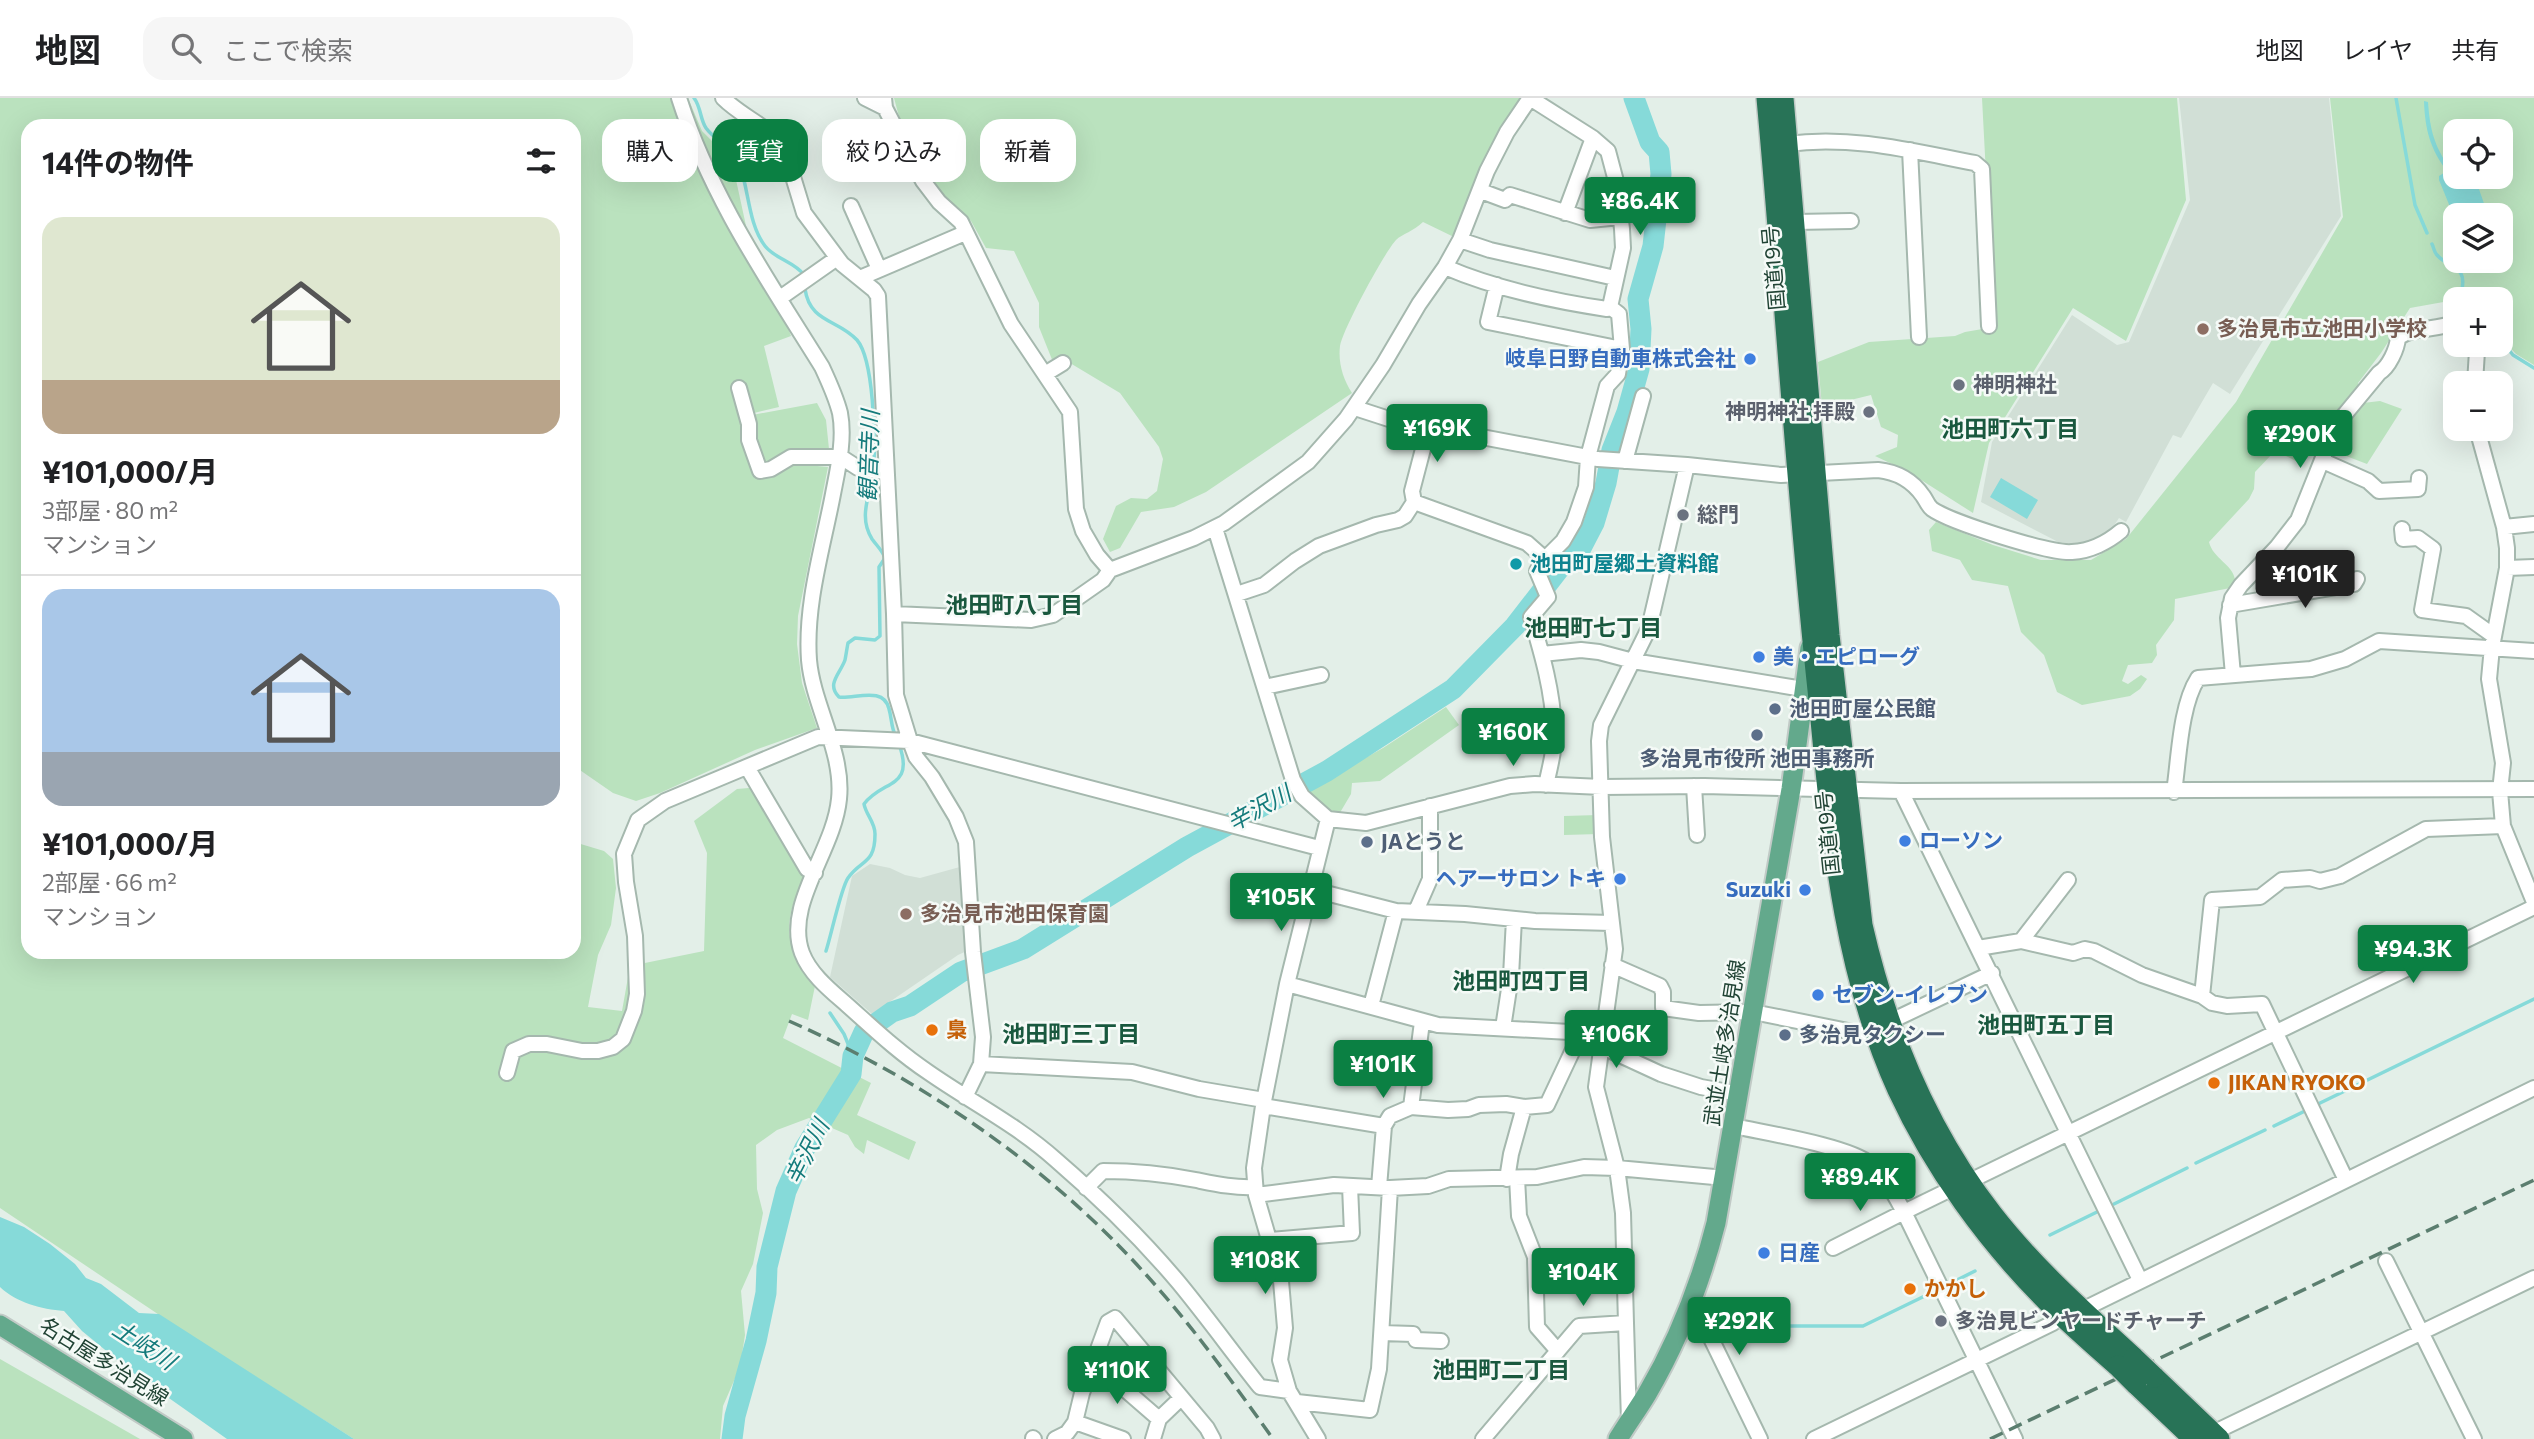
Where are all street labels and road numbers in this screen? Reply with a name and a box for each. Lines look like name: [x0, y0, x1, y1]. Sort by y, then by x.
street label: 国道19号: [1756, 225, 1789, 311]
street label: 国道19号: [1810, 790, 1843, 877]
street label: 武並土岐多治見線: [1698, 958, 1749, 1128]
street label: 名古屋多治見線: [36, 1311, 174, 1410]

